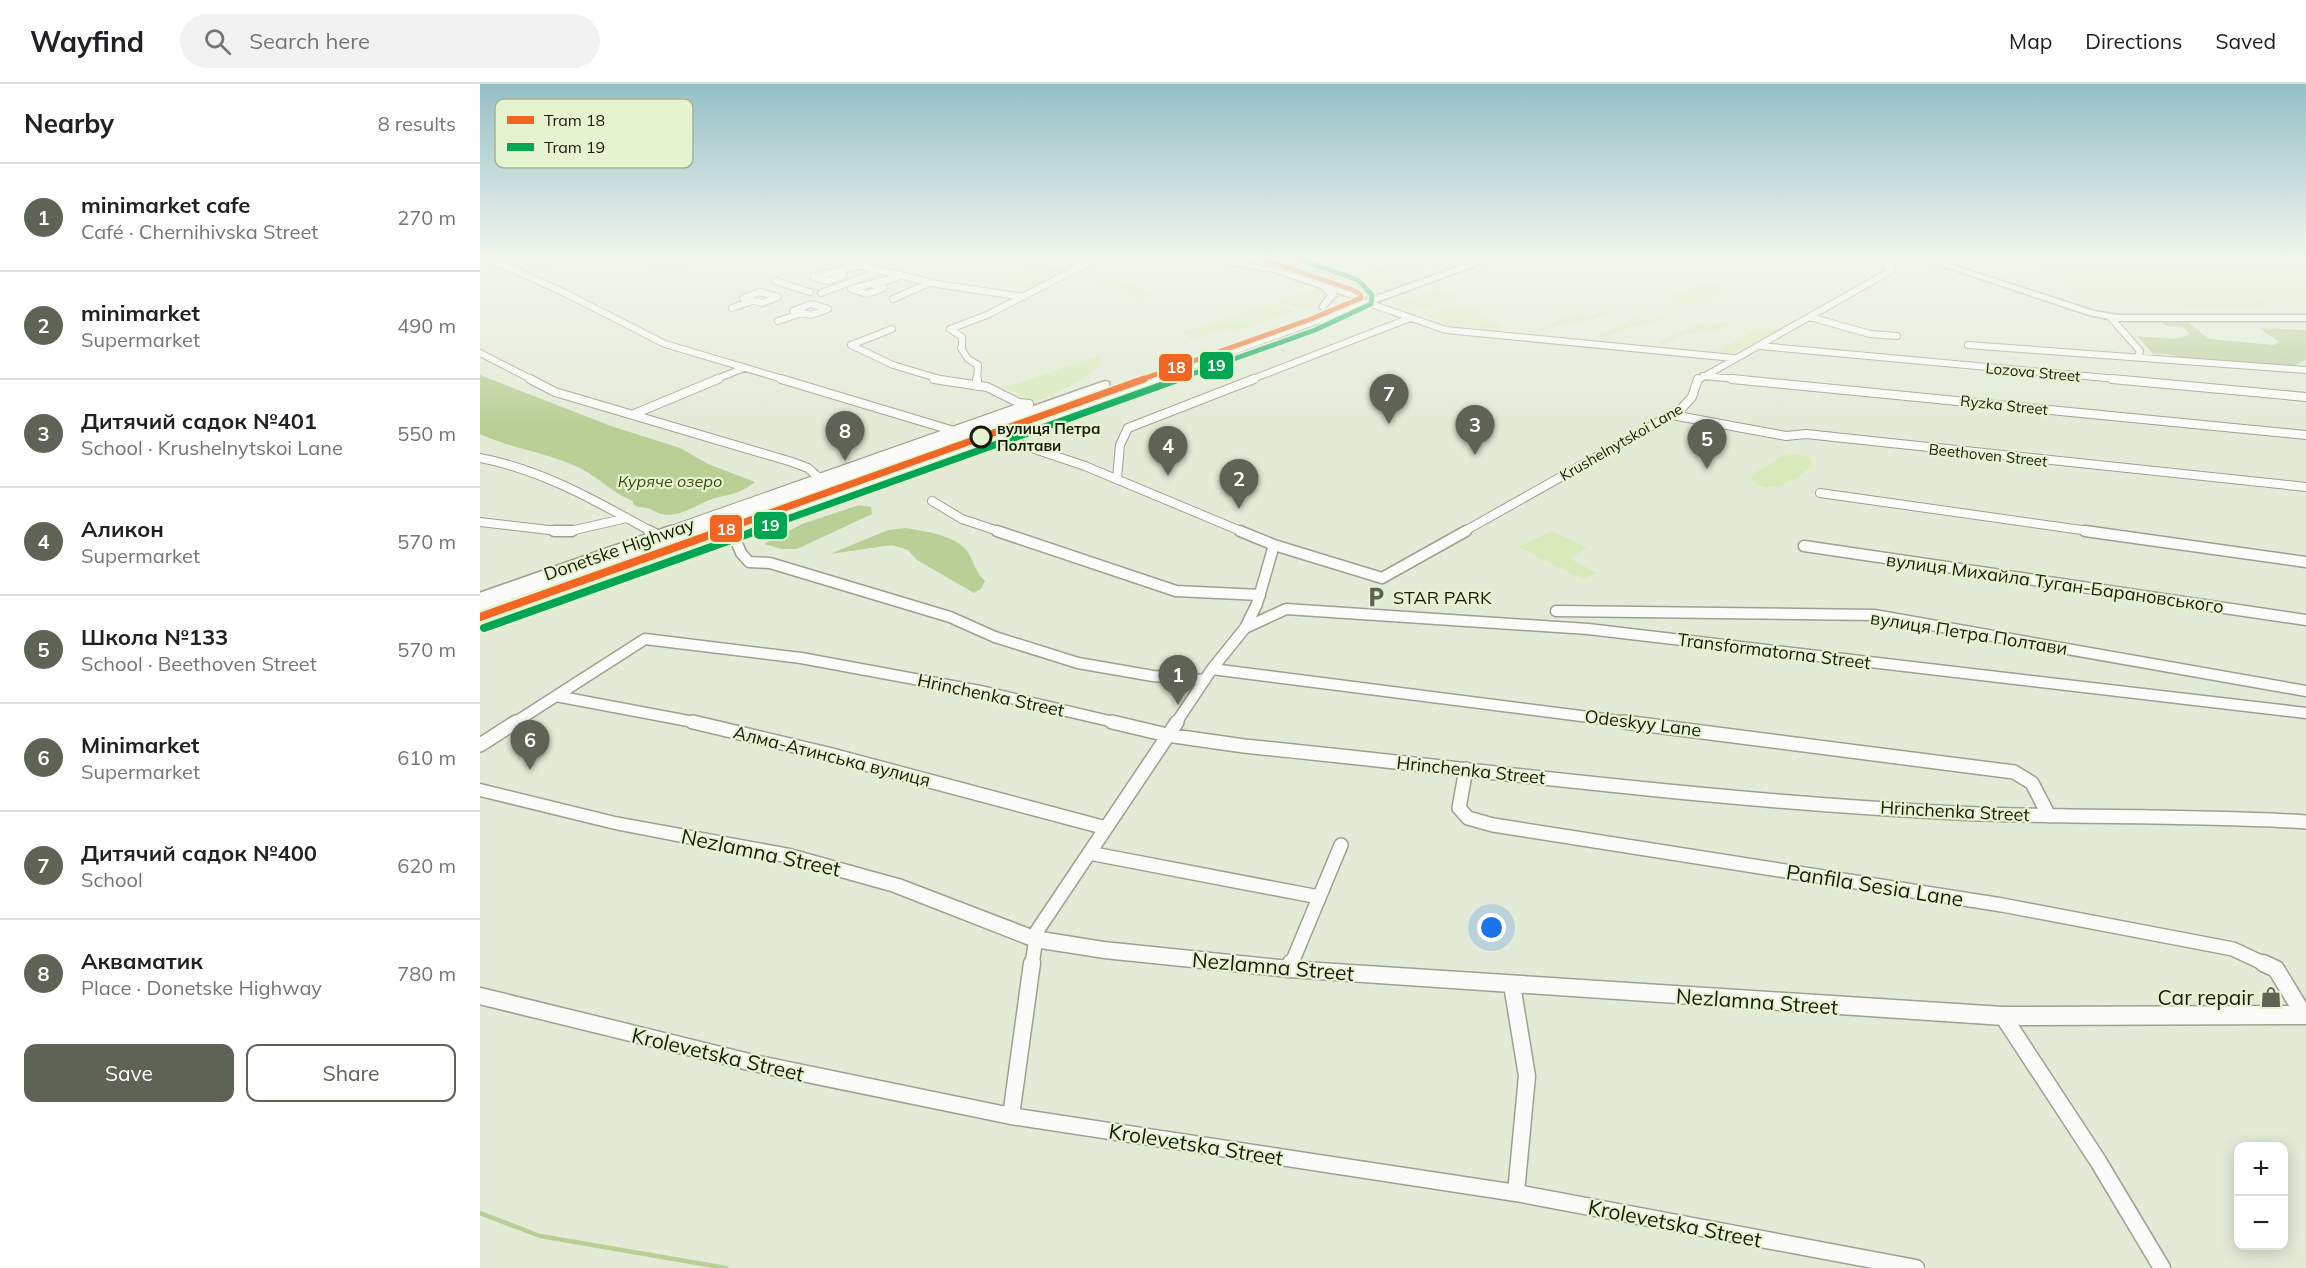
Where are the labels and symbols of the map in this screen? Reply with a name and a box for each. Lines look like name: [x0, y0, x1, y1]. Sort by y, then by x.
legend: [495, 99, 693, 168]
text: Tram 18: [544, 110, 605, 130]
text: Tram 19: [544, 137, 605, 157]
line badge: 19: [1199, 351, 1234, 380]
line badge: 18: [1158, 353, 1193, 382]
text: 19: [1206, 355, 1226, 375]
text: 18: [1166, 357, 1186, 377]
street label: Lozova Street: [1985, 358, 2081, 386]
pin: 7: [1370, 374, 1408, 424]
street label: Ryzka Street: [1959, 391, 2049, 419]
street label: Krushelnytskoi Lane: [1556, 399, 1686, 485]
pin: 3: [1456, 406, 1494, 455]
pin: 8: [826, 412, 865, 461]
place label: вулиця Петра Полтави: [997, 419, 1100, 455]
pin: 5: [1688, 420, 1726, 469]
marker: вулиця Петра Полтави: [970, 426, 992, 448]
pin: 4: [1148, 426, 1188, 476]
street label: Beethoven Street: [1928, 439, 2048, 471]
pin: 2: [1220, 460, 1258, 509]
water label: Куряче озеро: [618, 471, 722, 491]
line badge: 19: [753, 511, 788, 540]
street label: Donetske Highway: [541, 512, 698, 586]
line badge: 18: [709, 514, 743, 543]
text: 19: [760, 515, 780, 535]
text: 18: [716, 519, 736, 539]
street label: вулиця Михайла Туган-Барановського: [1885, 548, 2225, 618]
parking icon: STAR PARK: [1364, 585, 1388, 609]
place label: STAR PARK: [1393, 586, 1492, 609]
street label: вулиця Петра Полтави: [1869, 606, 2069, 660]
street label: Transformatorna Street: [1676, 628, 1872, 674]
pin: 1: [1158, 656, 1198, 705]
street label: Hrinchenka Street: [916, 668, 1066, 722]
street label: Odeskyy Lane: [1583, 704, 1703, 742]
pin: 6: [511, 720, 550, 770]
street label: Алма-Атинська вулиця: [731, 720, 933, 792]
street label: Hrinchenka Street: [1396, 751, 1546, 789]
street label: Hrinchenka Street: [1880, 796, 2030, 826]
street label: Nezlamna Street: [679, 822, 843, 882]
street label: Panfila Sesia Lane: [1785, 858, 1965, 912]
your location: [1477, 913, 1506, 942]
street label: Nezlamna Street: [1191, 946, 1355, 986]
street label: Nezlamna Street: [1675, 982, 1839, 1020]
place label: Car repair: [2158, 984, 2254, 1010]
shop icon: Car repair: [2259, 985, 2283, 1009]
street label: Krolevetska Street: [629, 1022, 807, 1086]
street label: Krolevetska Street: [1107, 1117, 1285, 1171]
street label: Krolevetska Street: [1586, 1193, 1764, 1253]

